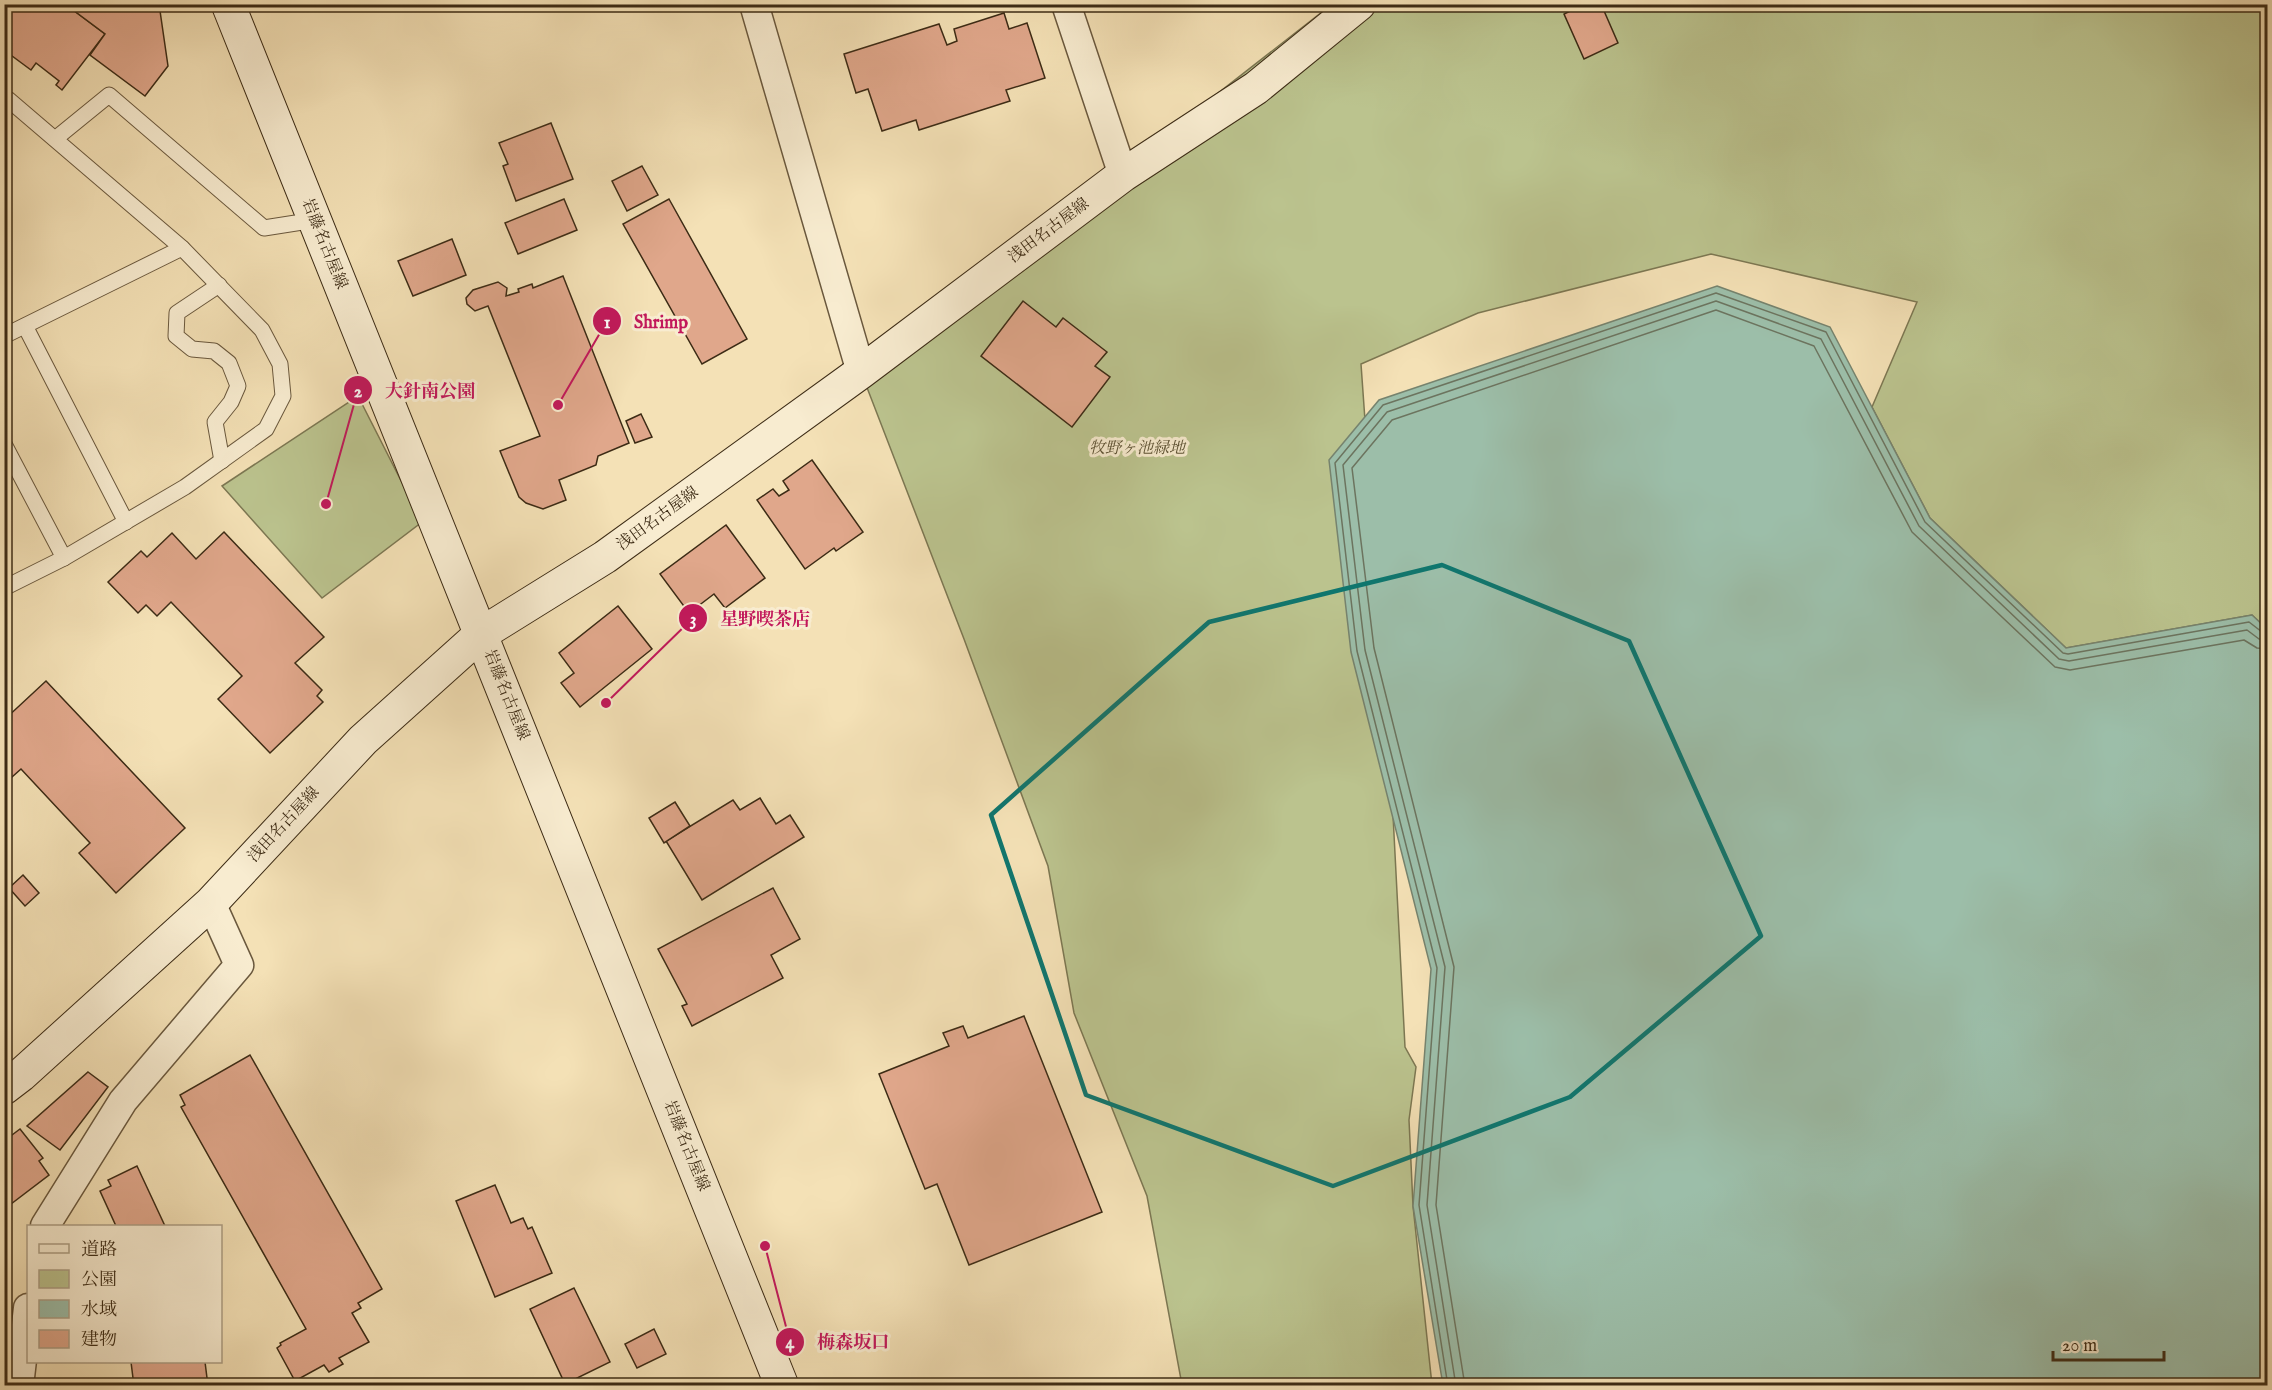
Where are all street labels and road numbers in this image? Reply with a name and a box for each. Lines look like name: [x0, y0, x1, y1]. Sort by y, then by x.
street label: 浅田名古屋線: [1005, 194, 1093, 268]
street label: 岩藤名古屋線: [297, 196, 351, 292]
street label: 浅田名古屋線: [613, 483, 703, 555]
street label: 岩藤名古屋線: [479, 647, 533, 743]
street label: 浅田名古屋線: [244, 783, 324, 867]
street label: 岩藤名古屋線: [659, 1098, 713, 1194]

